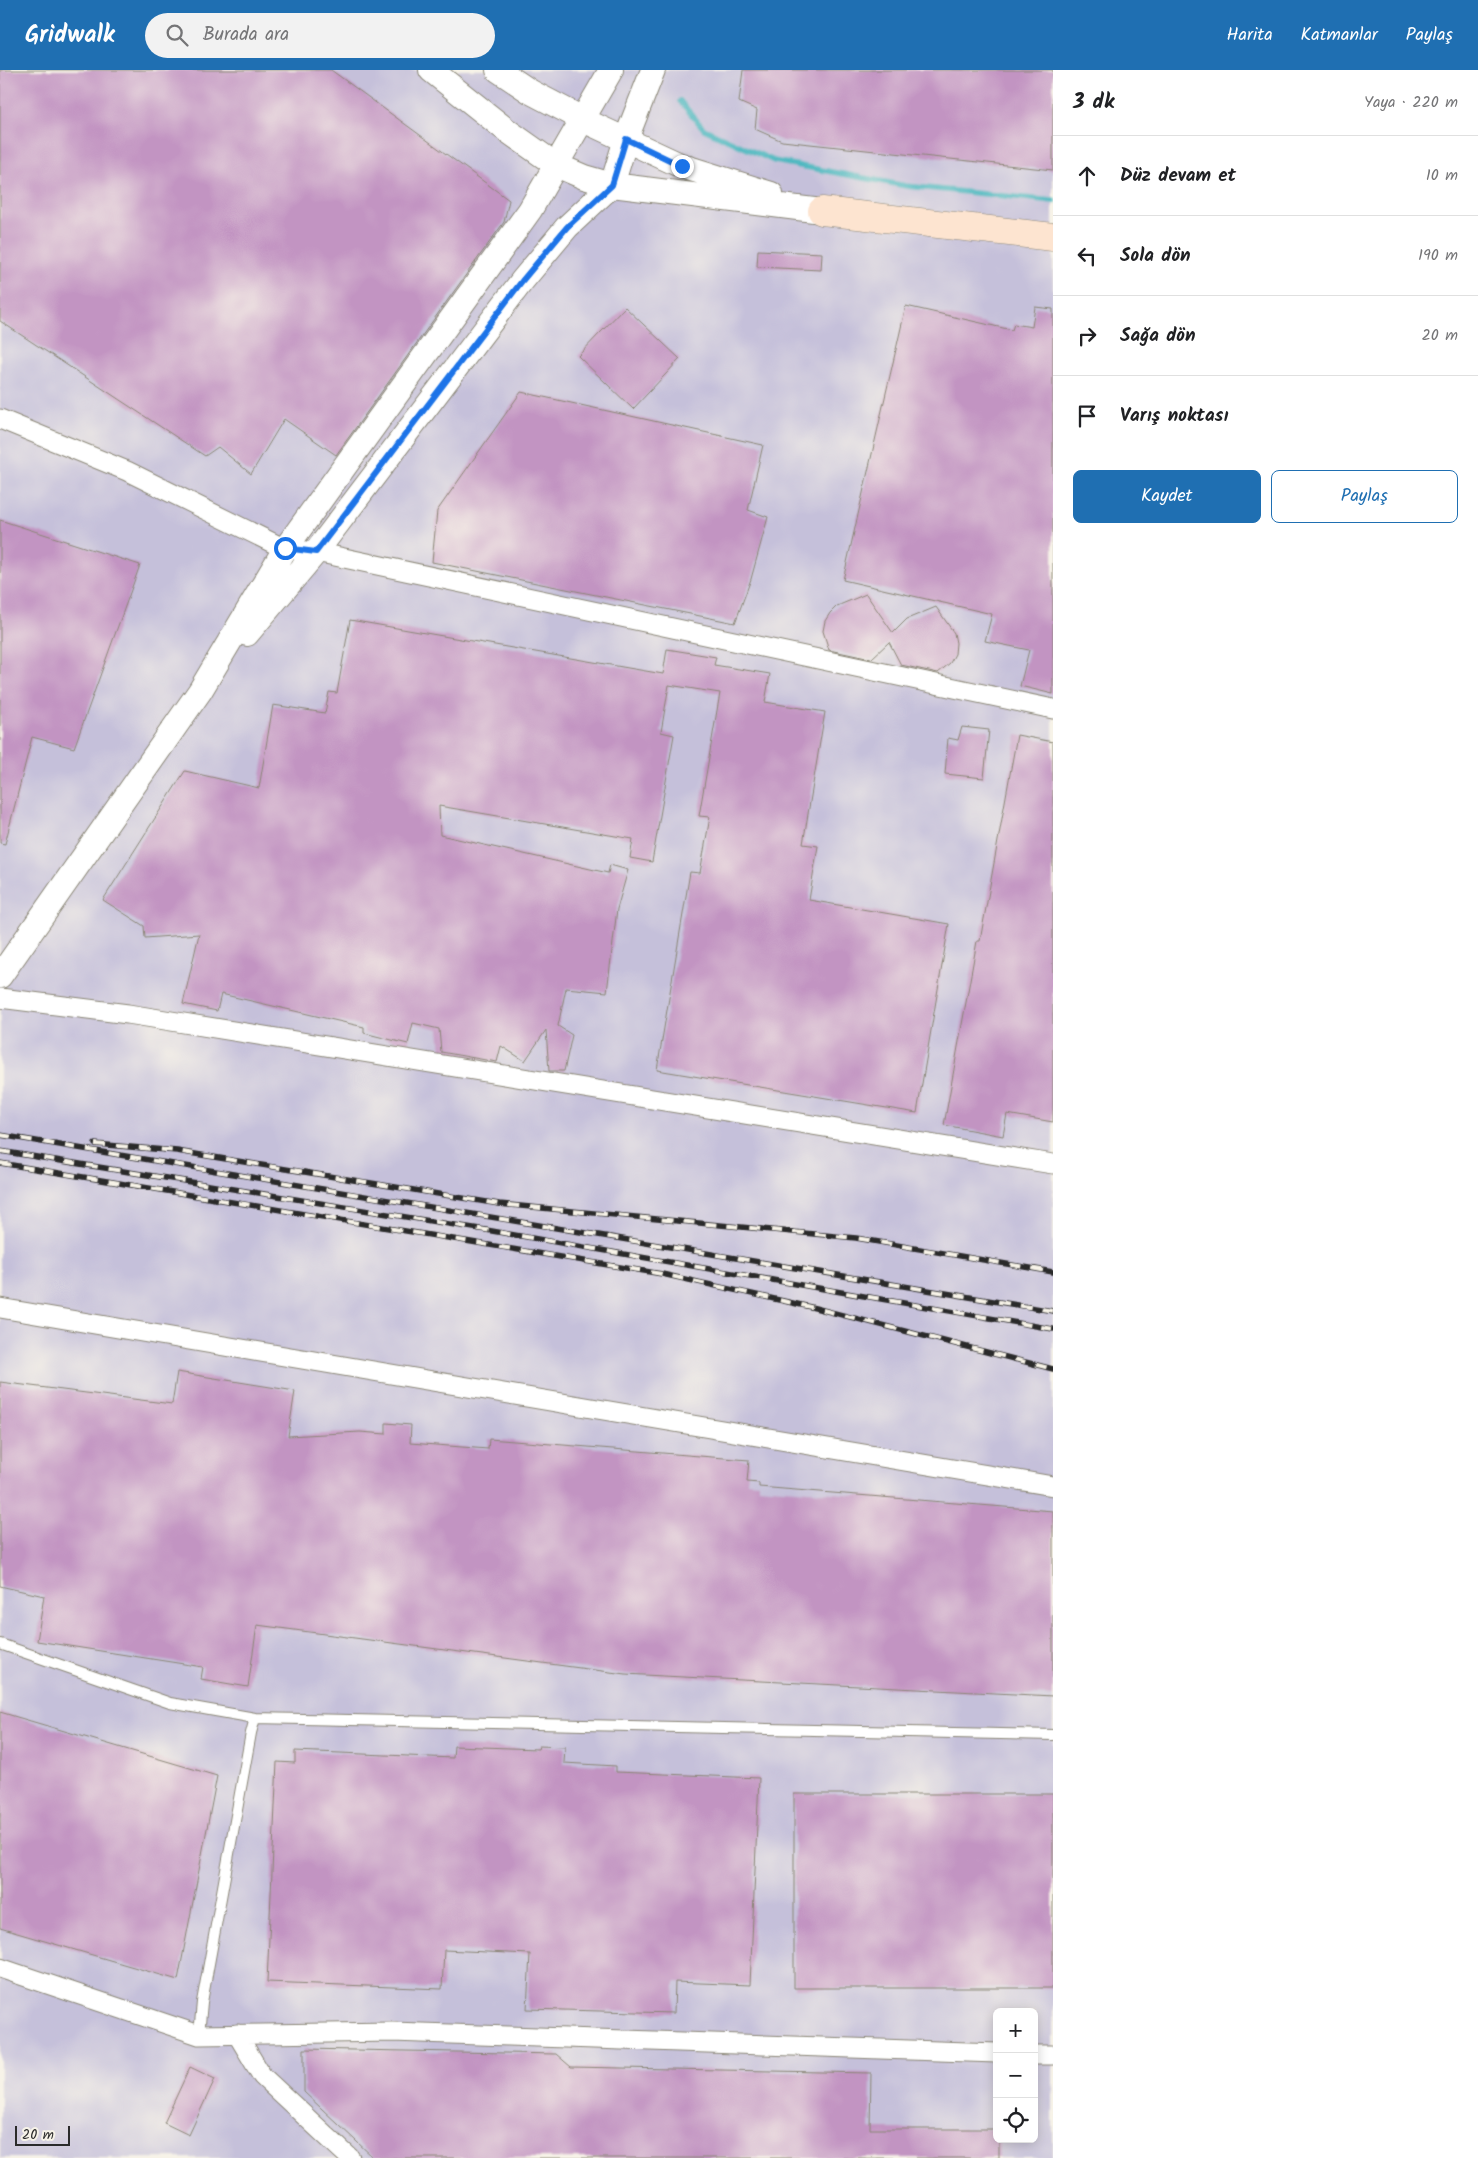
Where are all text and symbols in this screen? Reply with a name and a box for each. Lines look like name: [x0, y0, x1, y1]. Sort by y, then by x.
search box: [145, 13, 495, 58]
text: Gridwalk: [25, 16, 115, 55]
text: Burada ara: [203, 20, 289, 50]
icon: search: [163, 21, 191, 49]
text: Harita: [1226, 21, 1273, 50]
text: Katmanlar: [1301, 21, 1378, 50]
text: Paylaş: [1406, 21, 1453, 50]
text: 3 dk: [1073, 86, 1114, 119]
text: Yaya · 220 m: [1364, 90, 1458, 115]
route end: [671, 155, 694, 178]
text: Düz devam et: [1120, 161, 1236, 191]
icon: ahead: [1073, 162, 1101, 190]
text: 10 m: [1426, 163, 1458, 188]
text: Sola dön: [1120, 241, 1191, 271]
icon: left: [1073, 242, 1101, 270]
text: 190 m: [1418, 243, 1458, 268]
text: Sağa dön: [1120, 321, 1196, 351]
icon: right: [1073, 322, 1101, 350]
text: 20 m: [1422, 323, 1458, 348]
text: Varış noktası: [1120, 401, 1228, 431]
icon: arrive: [1073, 402, 1101, 430]
button: Kaydet: [1073, 470, 1261, 523]
button: Paylaş: [1271, 470, 1458, 523]
route start: [274, 537, 297, 560]
map controls: [993, 2008, 1038, 2143]
button: +: [993, 2008, 1038, 2053]
button: −: [993, 2053, 1038, 2098]
button: locate: [993, 2098, 1038, 2143]
scale bar: [15, 2123, 70, 2146]
text: 20 m: [22, 2124, 54, 2146]

